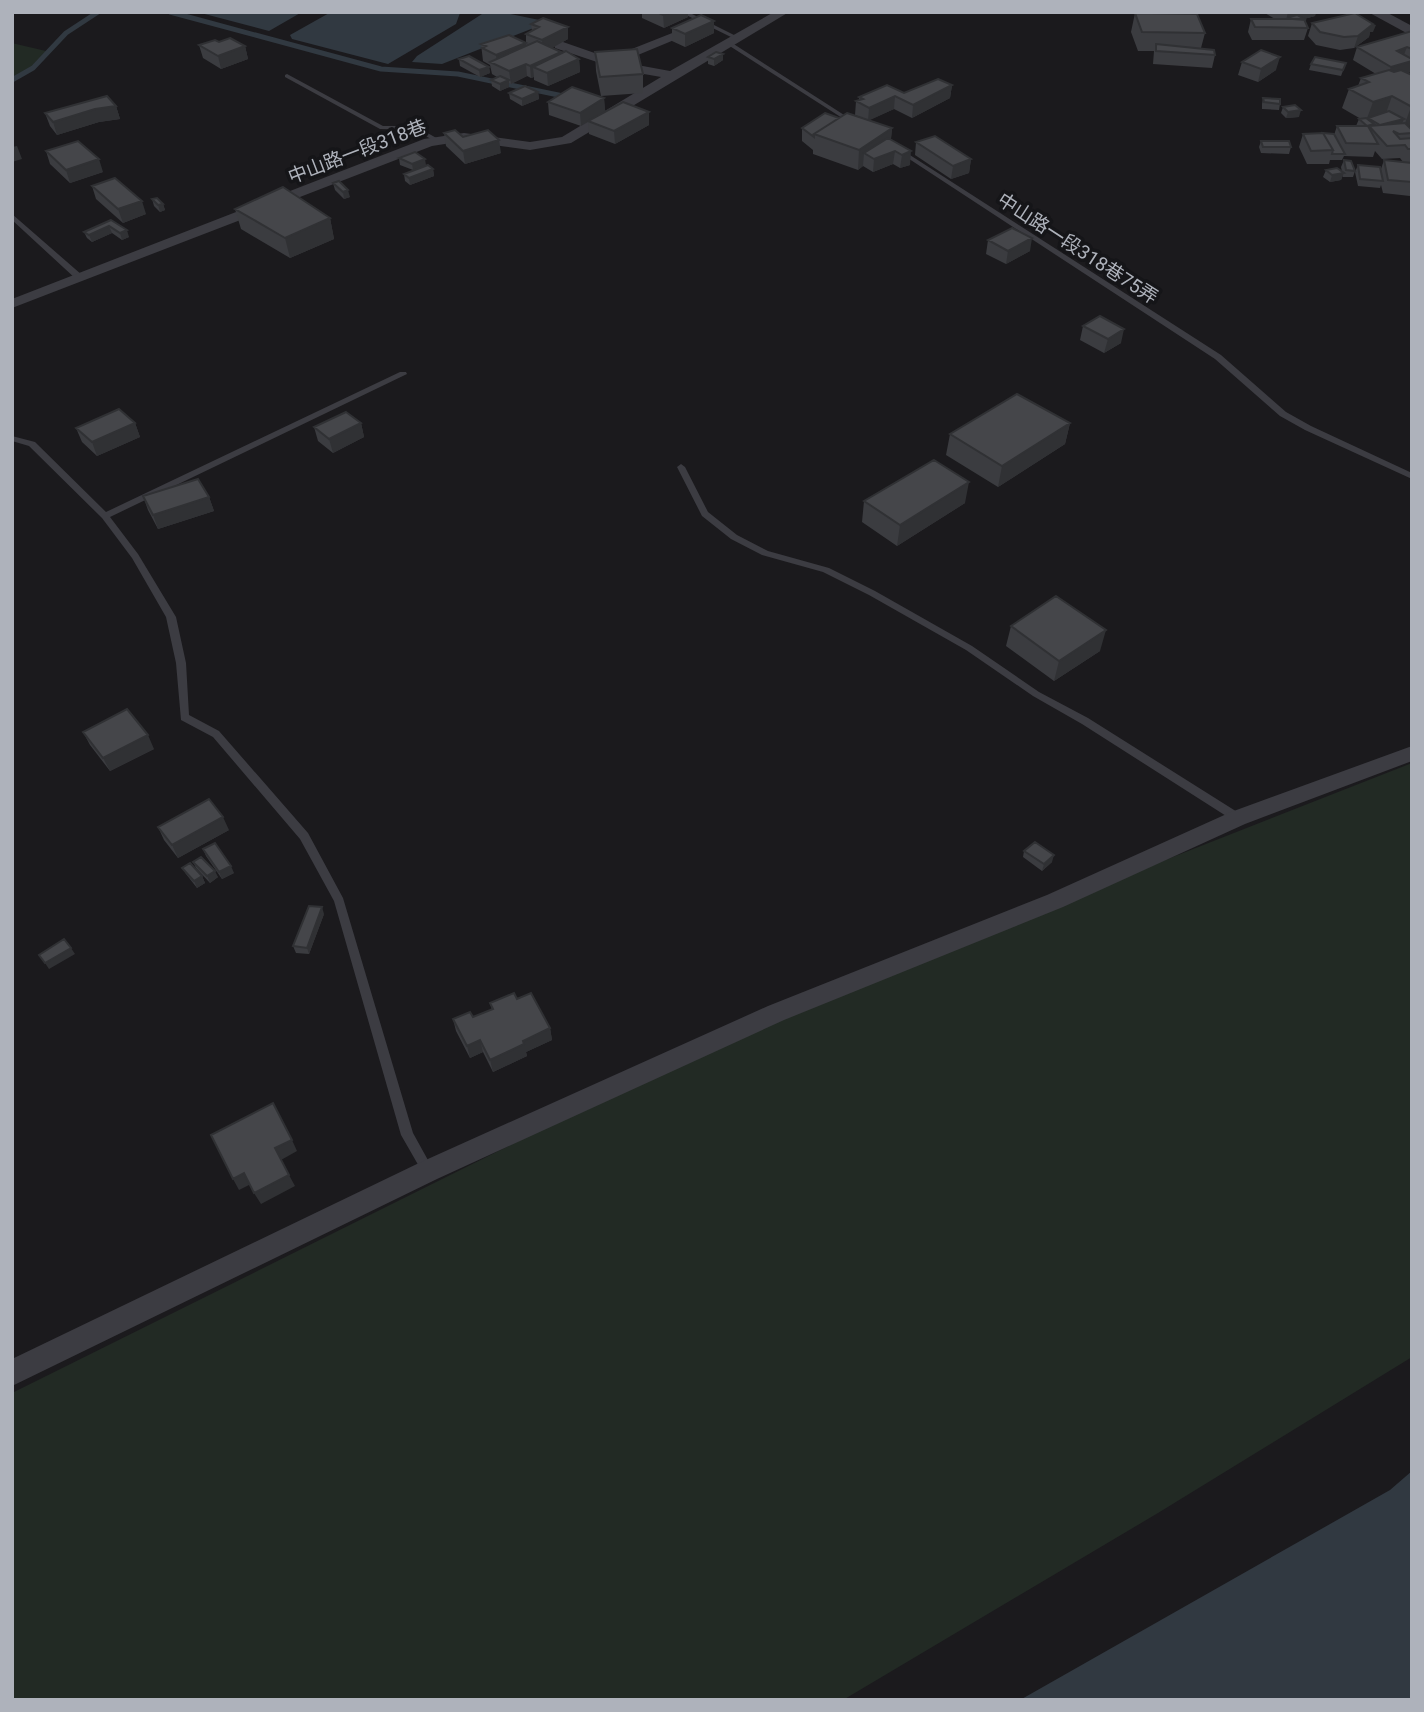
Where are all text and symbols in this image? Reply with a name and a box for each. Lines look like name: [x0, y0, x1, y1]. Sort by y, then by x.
street label: 中山路一段318巷: [285, 115, 429, 188]
street label: 中山路一段318巷75弄: [993, 188, 1162, 309]

